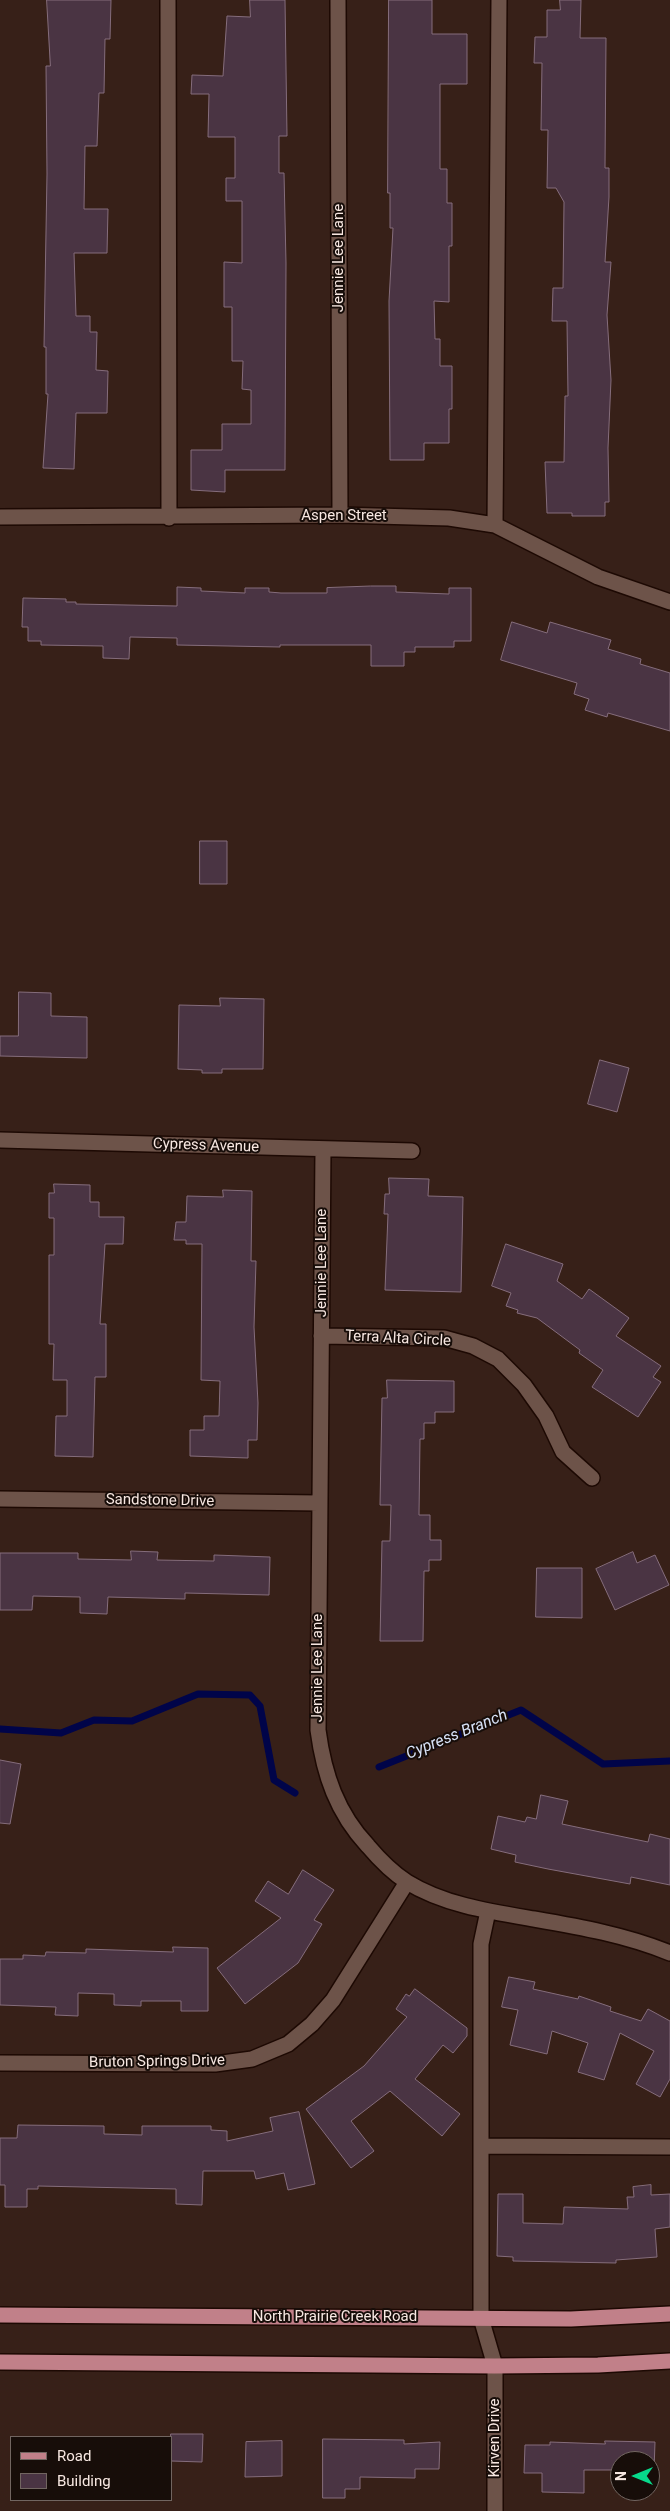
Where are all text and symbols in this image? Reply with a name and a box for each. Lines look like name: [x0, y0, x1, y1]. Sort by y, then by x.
street label: Jennie Lee Lane: [330, 204, 348, 312]
street label: Aspen Street: [301, 507, 387, 525]
street label: Cypress Avenue: [153, 1135, 259, 1157]
street label: Jennie Lee Lane: [313, 1209, 331, 1317]
street label: Terra Alta Circle: [345, 1327, 451, 1351]
street label: Sandstone Drive: [106, 1491, 214, 1511]
street label: Jennie Lee Lane: [309, 1614, 327, 1722]
water label: Cypress Branch: [403, 1706, 511, 1764]
street label: Bruton Springs Drive: [89, 2052, 225, 2072]
street label: North Prairie Creek Road: [253, 2308, 417, 2326]
street label: Kirven Drive: [486, 2398, 504, 2478]
legend: [10, 2436, 172, 2501]
text: Road: [57, 2447, 91, 2465]
north arrow: [610, 2451, 660, 2501]
text: N: [613, 2471, 629, 2481]
text: Building: [57, 2472, 111, 2490]

